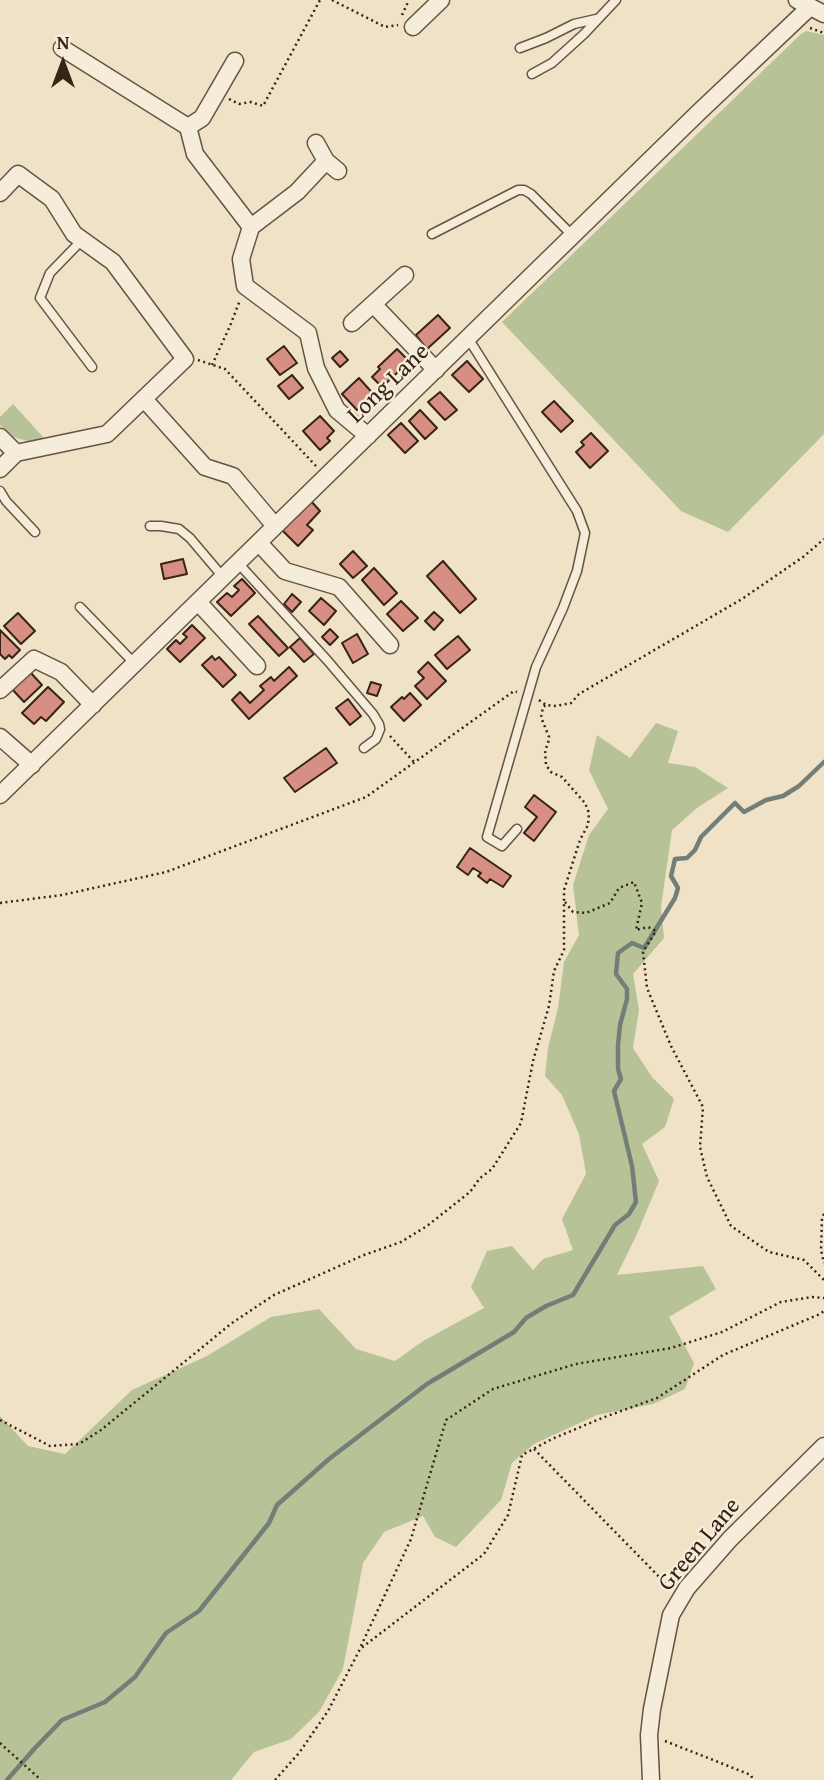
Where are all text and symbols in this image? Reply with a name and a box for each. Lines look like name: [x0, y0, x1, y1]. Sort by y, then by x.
north arrow: [28, 28, 98, 98]
text: N: [57, 28, 69, 56]
street label: Long Lane: [342, 338, 436, 430]
street label: Green Lane: [653, 1493, 747, 1597]

